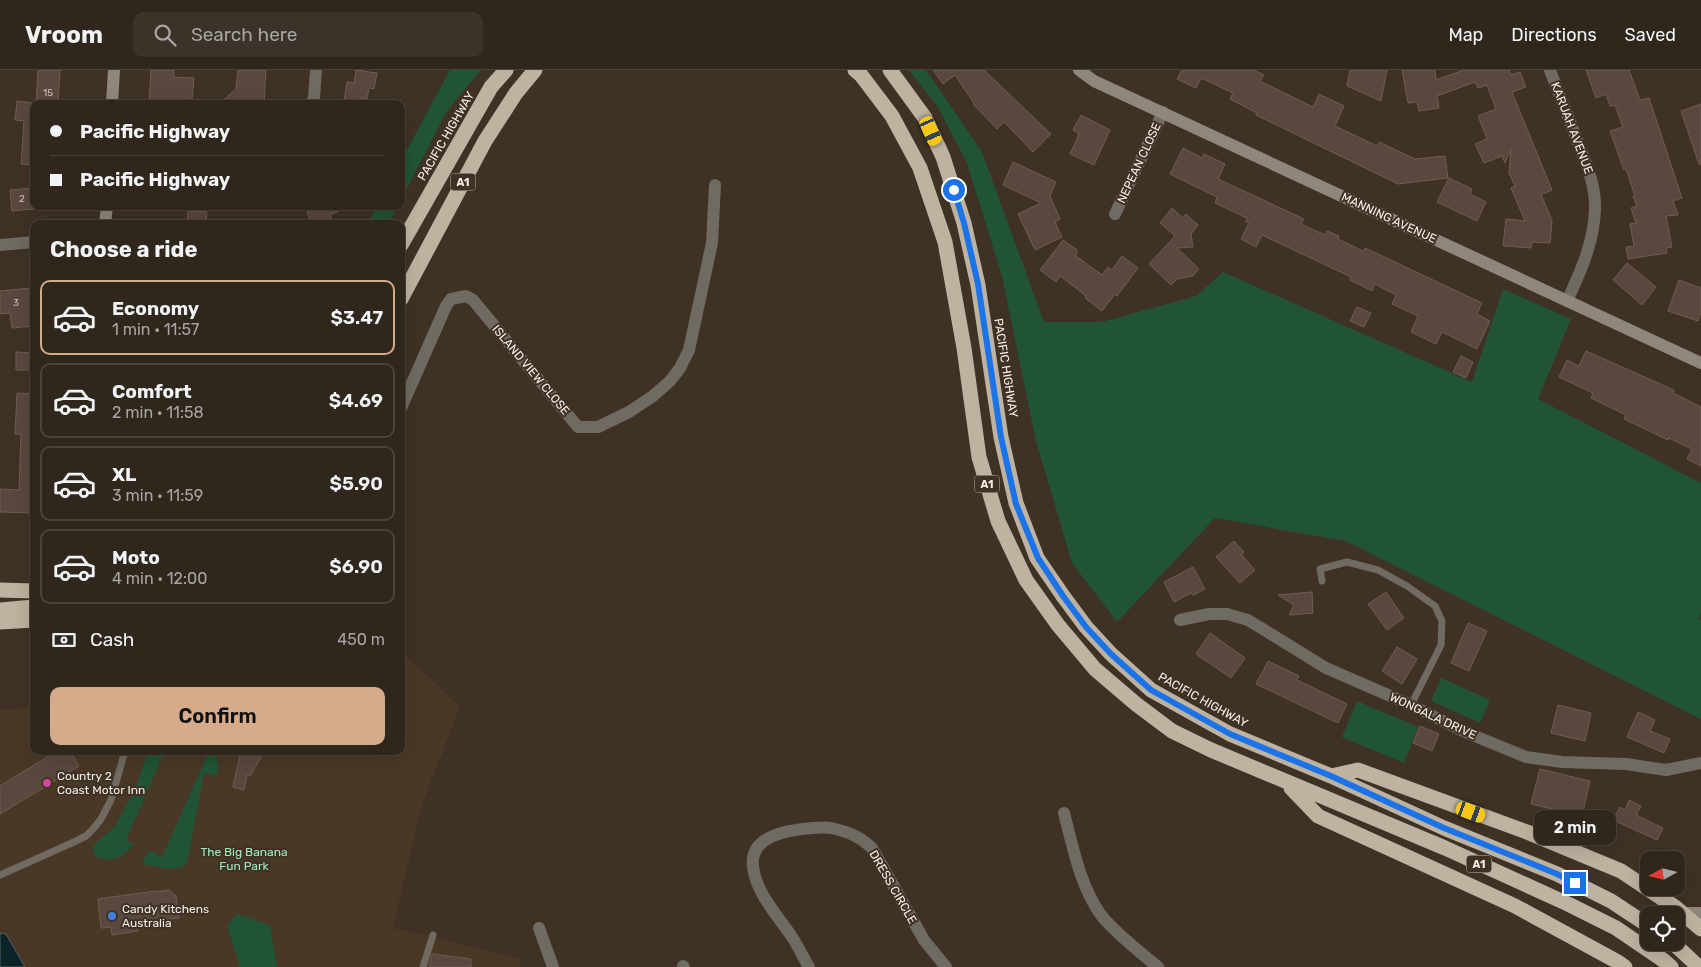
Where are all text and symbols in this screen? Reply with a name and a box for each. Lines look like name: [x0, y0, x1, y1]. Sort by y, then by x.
search box: [133, 12, 483, 57]
text: Vroom: [25, 21, 103, 49]
icon: search: [151, 21, 179, 49]
text: Search here: [191, 23, 297, 46]
text: Map: [1448, 24, 1483, 46]
text: Directions: [1511, 24, 1597, 46]
text: Saved: [1625, 24, 1676, 46]
street label: KARUAH AVENUE: [1548, 80, 1596, 176]
house number: 15: [43, 87, 53, 99]
street label: PACIFIC HIGHWAY: [415, 89, 477, 183]
car: [918, 114, 943, 148]
text: Pacific Highway: [80, 120, 230, 143]
street label: NEPEAN CLOSE: [1114, 120, 1164, 206]
text: Pacific Highway: [80, 168, 230, 191]
road number: A1: [450, 174, 476, 190]
route start: [943, 179, 965, 201]
street label: MANNING AVENUE: [1339, 190, 1439, 246]
house number: 2: [19, 193, 25, 205]
text: Choose a ride: [50, 236, 197, 263]
icon: car: [52, 295, 97, 340]
house number: 3: [13, 297, 19, 309]
text: Economy: [112, 297, 199, 320]
text: $3.47: [330, 306, 383, 329]
street label: PACIFIC HIGHWAY: [991, 317, 1021, 419]
text: 1 min · 11:57: [112, 320, 199, 339]
street label: ISLAND VIEW CLOSE: [489, 322, 573, 418]
icon: car: [52, 378, 97, 423]
text: Comfort: [112, 380, 192, 403]
text: $4.69: [329, 389, 383, 412]
text: 2 min · 11:58: [112, 403, 204, 422]
icon: car: [52, 461, 97, 506]
text: XL: [112, 463, 136, 486]
text: $5.90: [330, 472, 383, 495]
road number: A1: [974, 476, 1000, 492]
text: 3 min · 11:59: [112, 486, 203, 505]
icon: car: [52, 544, 97, 589]
text: Moto: [112, 546, 160, 569]
text: $6.90: [329, 555, 383, 578]
text: 4 min · 12:00: [112, 569, 207, 588]
icon: cash: [50, 626, 78, 654]
text: Cash: [90, 628, 134, 651]
text: 450 m: [337, 630, 385, 649]
street label: PACIFIC HIGHWAY: [1156, 670, 1251, 731]
button: Confirm: [50, 687, 385, 745]
street label: WONGALA DRIVE: [1387, 690, 1479, 742]
place label: Country 2 Coast Motor Inn: [57, 769, 145, 797]
marker: Country 2 Coast Motor Inn: [41, 777, 53, 789]
car: [1454, 800, 1487, 824]
callout: 2 min: [1534, 810, 1616, 846]
text: 2 min: [1554, 818, 1596, 837]
park label: The Big Banana Fun Park: [200, 845, 288, 873]
street label: DRESS CIRCLE: [866, 848, 920, 926]
north arrow: [1640, 851, 1685, 896]
map controls: [1640, 851, 1685, 951]
road number: A1: [1466, 856, 1492, 872]
route end: [1564, 872, 1586, 894]
place label: Candy Kitchens Australia: [122, 902, 209, 930]
button: locate: [1640, 906, 1685, 951]
marker: Candy Kitchens Australia: [106, 910, 118, 922]

